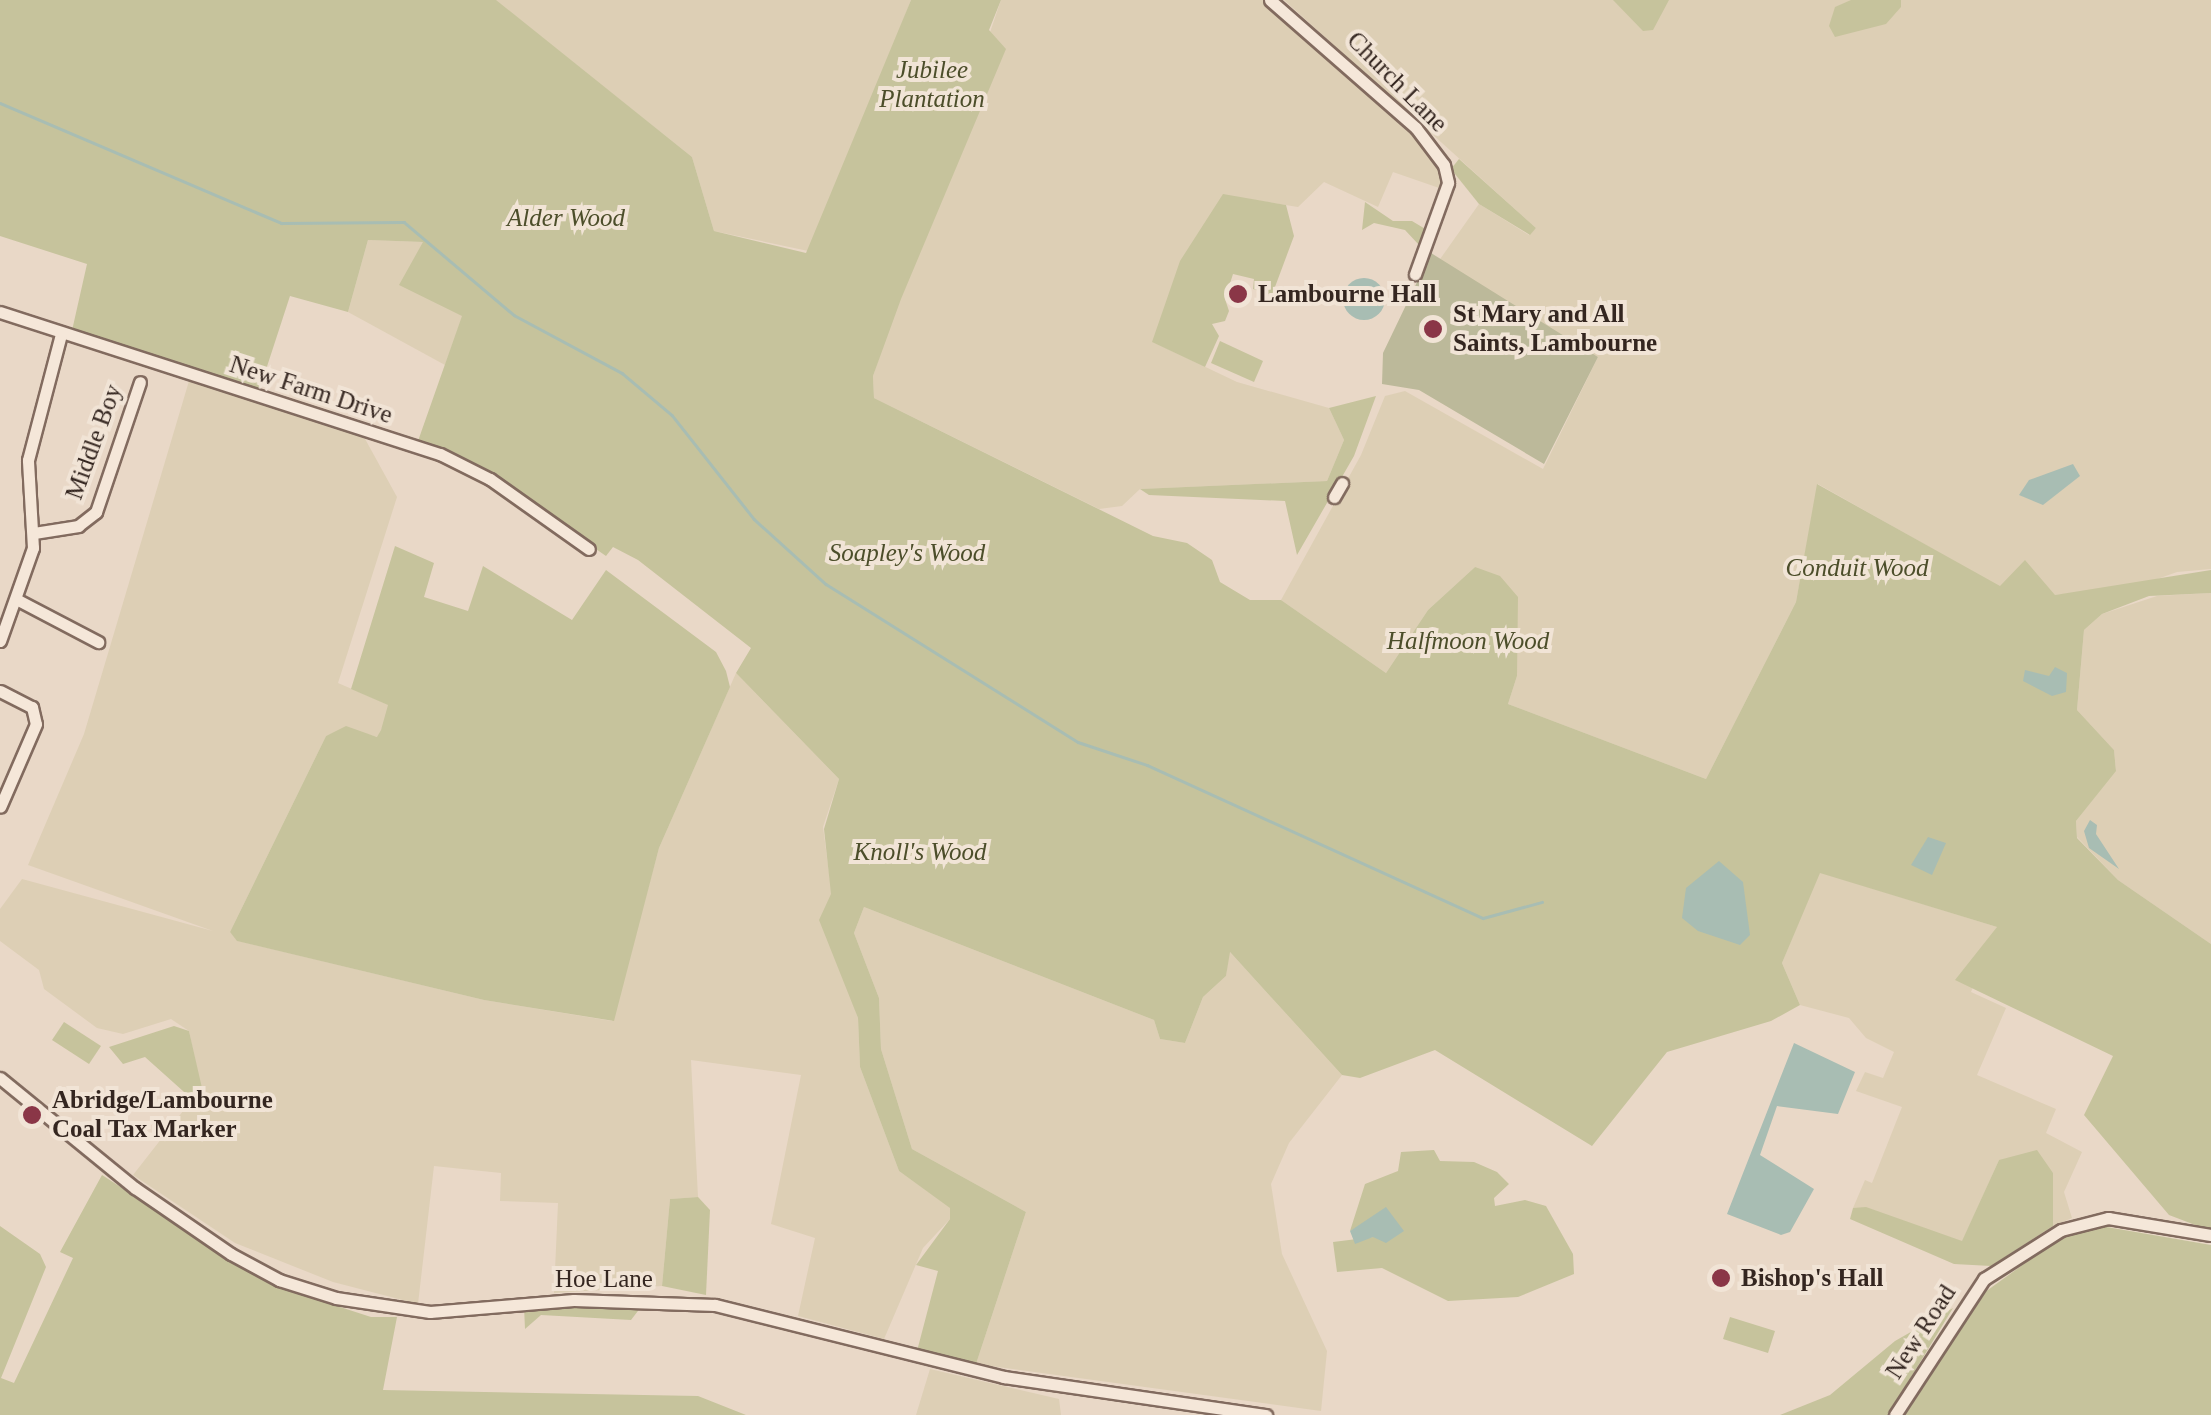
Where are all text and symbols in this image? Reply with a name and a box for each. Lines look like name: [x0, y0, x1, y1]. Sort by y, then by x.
street label: Church Lane: [1340, 25, 1454, 139]
park label: Jubilee Plantation: [879, 56, 985, 115]
park label: Alder Wood: [507, 203, 625, 233]
place label: Lambourne Hall: [1258, 279, 1436, 309]
marker: Lambourne Hall: [1227, 283, 1249, 305]
place label: St Mary and All Saints, Lambourne: [1453, 300, 1657, 359]
marker: St Mary and All Saints, Lambourne: [1422, 318, 1444, 340]
street label: New Farm Drive: [226, 350, 396, 430]
street label: Middle Boy: [59, 380, 129, 504]
park label: Soapley's Wood: [829, 538, 985, 568]
park label: Conduit Wood: [1786, 553, 1928, 583]
park label: Halfmoon Wood: [1387, 626, 1549, 656]
park label: Knoll's Wood: [854, 837, 986, 867]
place label: Abridge/Lambourne Coal Tax Marker: [52, 1086, 273, 1145]
marker: Abridge/Lambourne Coal Tax Marker: [21, 1104, 43, 1126]
place label: Bishop's Hall: [1741, 1263, 1883, 1293]
street label: Hoe Lane: [555, 1264, 653, 1294]
marker: Bishop's Hall: [1710, 1267, 1732, 1289]
street label: New Road: [1879, 1279, 1963, 1385]

